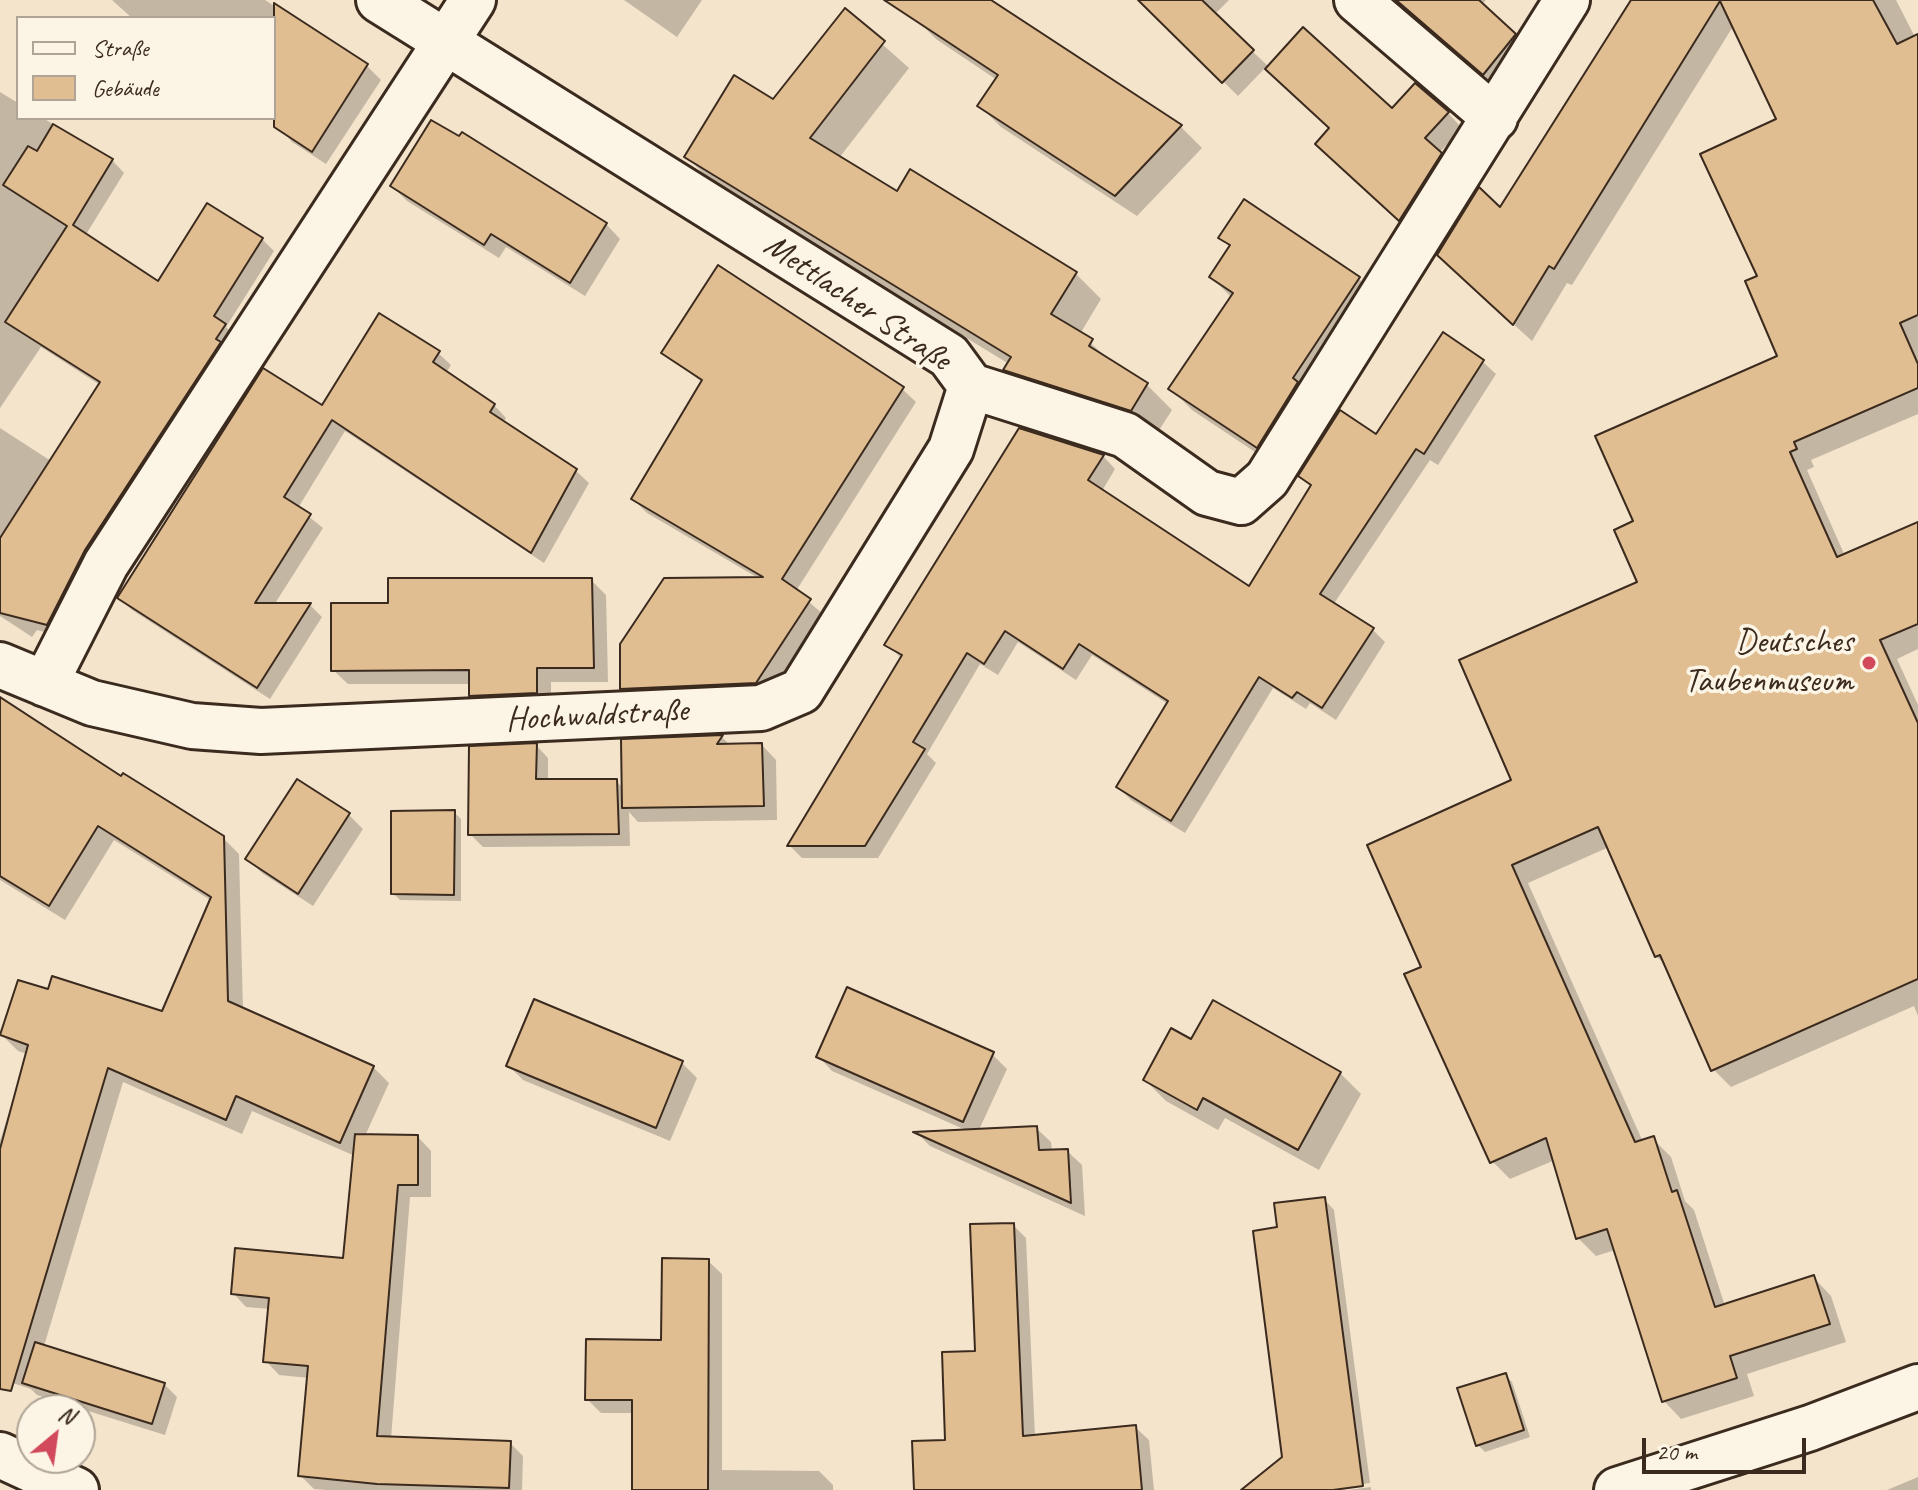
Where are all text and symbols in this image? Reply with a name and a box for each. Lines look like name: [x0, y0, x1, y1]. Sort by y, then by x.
legend: [16, 16, 276, 120]
text: Straße: [92, 33, 149, 63]
text: Gebäude: [92, 73, 159, 103]
street label: Mettlacher Straße: [756, 226, 958, 380]
place label: Deutsches Taubenmuseum: [1684, 623, 1853, 702]
marker: Deutsches Taubenmuseum: [1860, 654, 1878, 672]
street label: Hochwaldstraße: [505, 691, 689, 741]
north arrow: [16, 1394, 96, 1474]
text: N: [54, 1399, 79, 1430]
scale bar: [1646, 1422, 1810, 1472]
text: 20 m: [1656, 1437, 1697, 1467]

